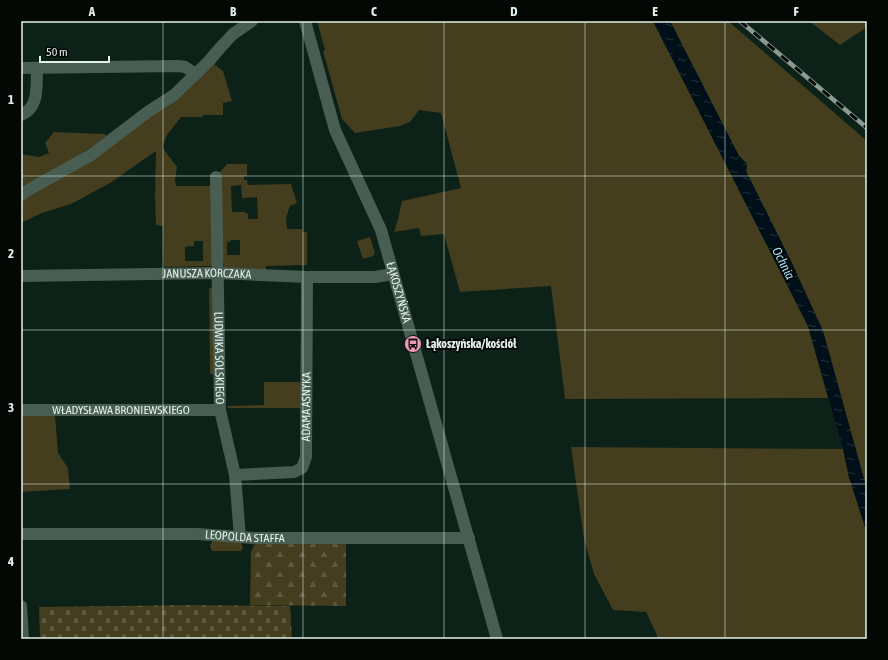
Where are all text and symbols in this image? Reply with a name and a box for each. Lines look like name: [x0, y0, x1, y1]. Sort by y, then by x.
text: A: [88, 4, 96, 19]
text: B: [230, 4, 237, 19]
text: C: [371, 4, 377, 19]
text: D: [510, 4, 518, 19]
text: E: [652, 4, 658, 19]
text: F: [793, 4, 799, 19]
scale bar: [40, 38, 109, 64]
text: 50 m: [46, 45, 68, 59]
text: 1: [8, 92, 14, 107]
water label: Ochnia: [769, 245, 798, 282]
text: 2: [8, 246, 14, 261]
street label: ŁĄKOSZYŃSKA: [383, 260, 414, 325]
street label: JANUSZA KORCZAKA: [162, 266, 252, 282]
street label: LUDWIKA SOLSKIEGO: [211, 311, 227, 404]
bus stop icon: Łąkoszyńska/kościół: [403, 334, 423, 354]
place label: Łąkoszyńska/kościół: [426, 337, 517, 351]
street label: ADAMA ASNYKA: [299, 372, 313, 441]
text: 3: [8, 400, 14, 415]
street label: WŁADYSŁAWA BRONIEWSKIEGO: [52, 403, 190, 417]
street label: LEOPOLDA STAFFA: [205, 528, 285, 545]
text: 4: [7, 554, 14, 569]

